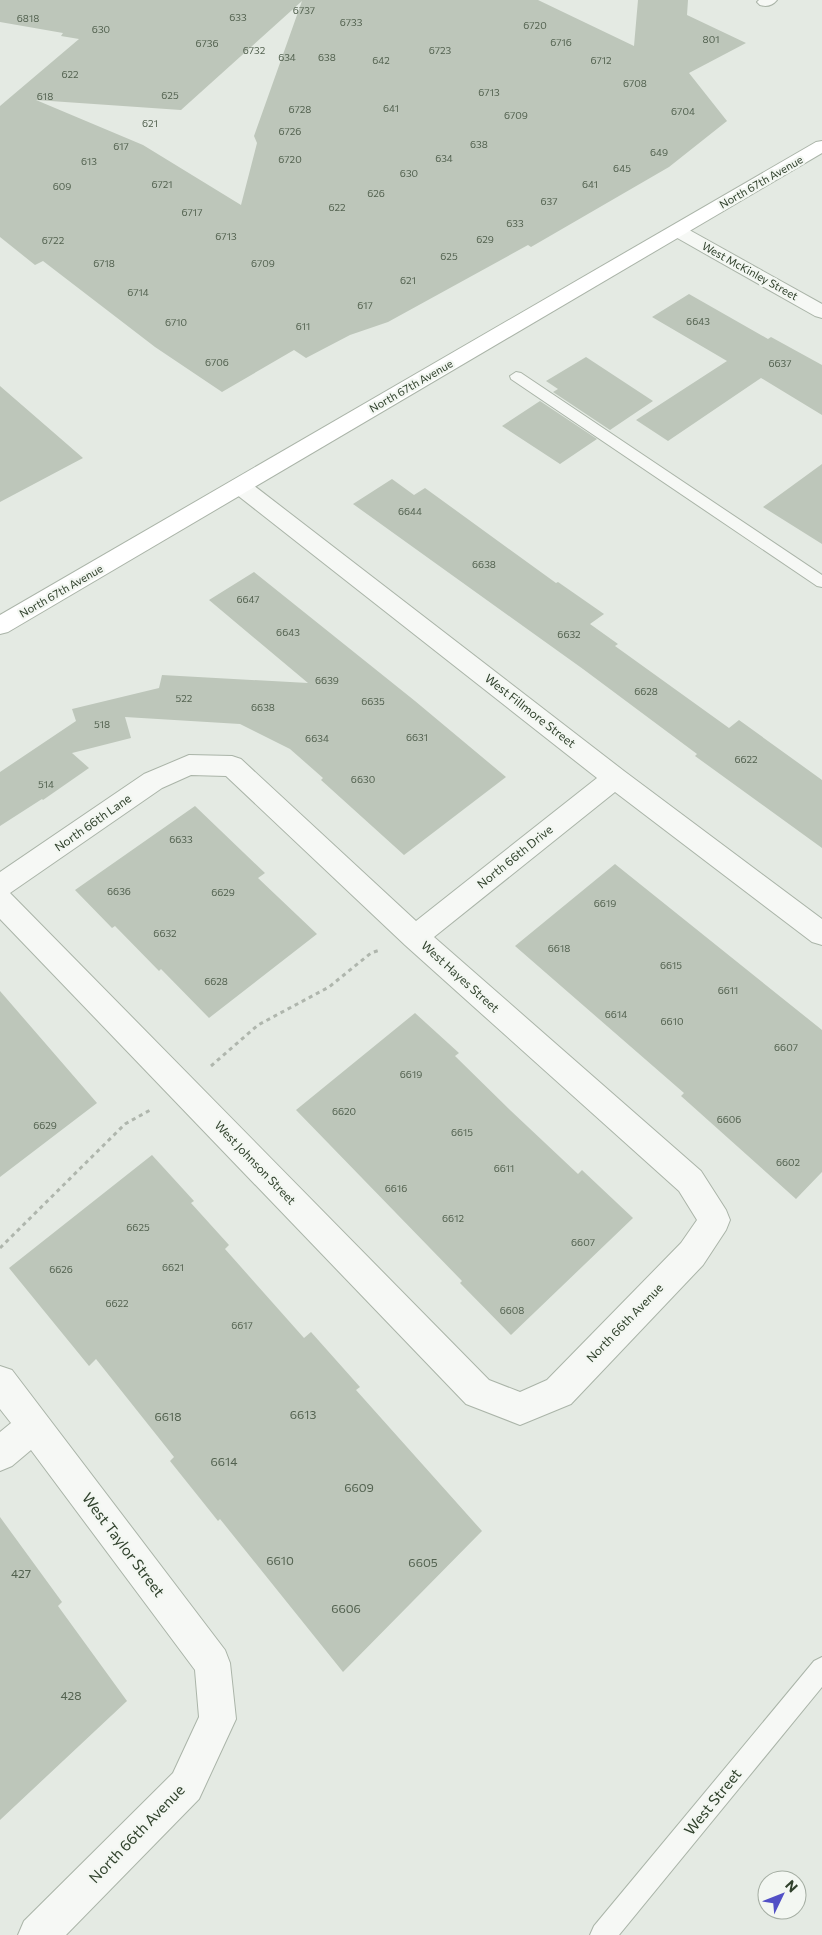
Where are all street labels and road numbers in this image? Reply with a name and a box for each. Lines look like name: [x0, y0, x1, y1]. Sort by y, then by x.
street label: North 67th Avenue: [717, 152, 805, 211]
street label: West McKinley Street: [700, 239, 801, 303]
street label: North 67th Avenue: [367, 356, 455, 415]
street label: North 67th Avenue: [17, 561, 105, 620]
street label: West Fillmore Street: [482, 670, 579, 750]
street label: North 66th Lane: [51, 791, 133, 854]
street label: North 66th Drive: [474, 822, 555, 891]
street label: West Hayes Street: [419, 938, 502, 1015]
street label: West Johnson Street: [212, 1118, 299, 1208]
street label: North 66th Avenue: [583, 1280, 665, 1364]
street label: West Taylor Street: [79, 1489, 169, 1600]
street label: West Street: [680, 1764, 745, 1838]
street label: North 66th Avenue: [85, 1780, 188, 1886]

